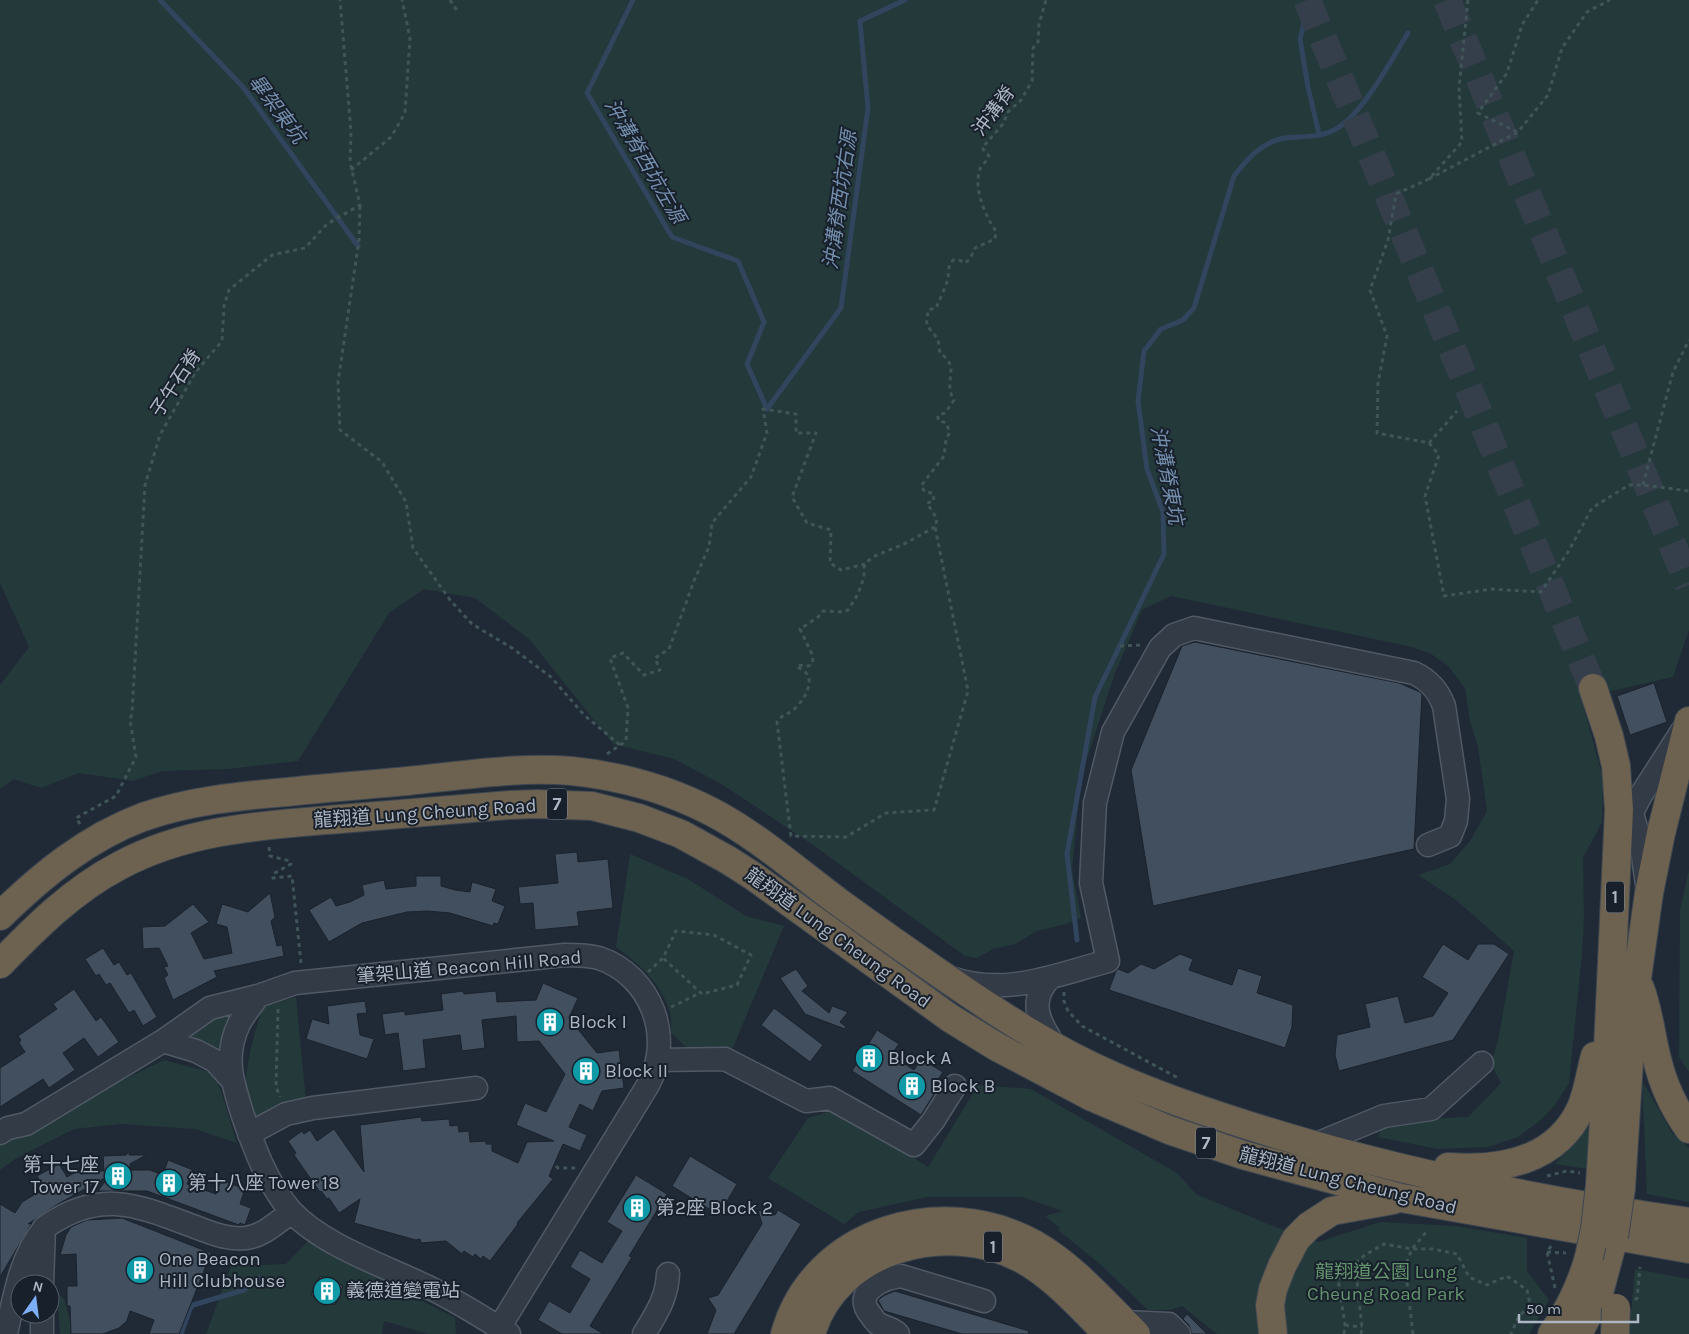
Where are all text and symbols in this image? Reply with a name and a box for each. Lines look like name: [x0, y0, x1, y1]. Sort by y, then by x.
water label: 畢架東坑: [244, 70, 312, 150]
street label: 沖溝脊: [968, 82, 1020, 140]
water label: 沖溝脊西坑左源: [600, 95, 691, 230]
water label: 沖溝脊西坑右源: [819, 126, 862, 271]
street label: 子午石脊: [146, 345, 206, 421]
water label: 沖溝脊東坑: [1146, 424, 1188, 529]
road number: 7: [547, 789, 567, 820]
street label: 龍翔道 Lung Cheung Road: [313, 794, 537, 832]
street label: 龍翔道 Lung Cheung Road: [741, 863, 935, 1013]
road number: 1: [1606, 882, 1624, 912]
street label: 筆架山道 Beacon Hill Road: [355, 946, 583, 988]
building icon: Block I: [535, 1007, 565, 1037]
place label: Block I: [569, 1011, 627, 1033]
building icon: Block A: [854, 1043, 884, 1073]
place label: Block A: [888, 1047, 952, 1069]
building icon: Block II: [571, 1056, 601, 1086]
place label: Block II: [605, 1060, 668, 1082]
building icon: Block B: [897, 1071, 927, 1101]
place label: Block B: [931, 1075, 995, 1097]
road number: 7: [1196, 1128, 1216, 1158]
street label: 龍翔道 Lung Cheung Road: [1237, 1143, 1459, 1219]
place label: 第十七座 Tower 17: [23, 1154, 99, 1198]
building icon: 第十七座 Tower 17: [103, 1161, 133, 1191]
building icon: 第十八座 Tower 18: [154, 1168, 184, 1198]
place label: 第十八座 Tower 18: [188, 1172, 340, 1194]
building icon: 第2座 Block 2: [622, 1193, 652, 1223]
place label: 第2座 Block 2: [656, 1197, 773, 1219]
road number: 1: [984, 1232, 1002, 1262]
place label: One Beacon Hill Clubhouse: [159, 1248, 285, 1292]
building icon: One Beacon Hill Clubhouse: [125, 1255, 155, 1285]
park label: 龍翔道公園 Lung Cheung Road Park: [1307, 1261, 1465, 1305]
north arrow: [10, 1274, 60, 1324]
building icon: 義德道變電站: [312, 1276, 342, 1306]
text: N: [31, 1277, 45, 1296]
place label: 義德道變電站: [346, 1280, 460, 1302]
scale bar: [1519, 1292, 1638, 1324]
text: 50 m: [1526, 1300, 1561, 1318]

